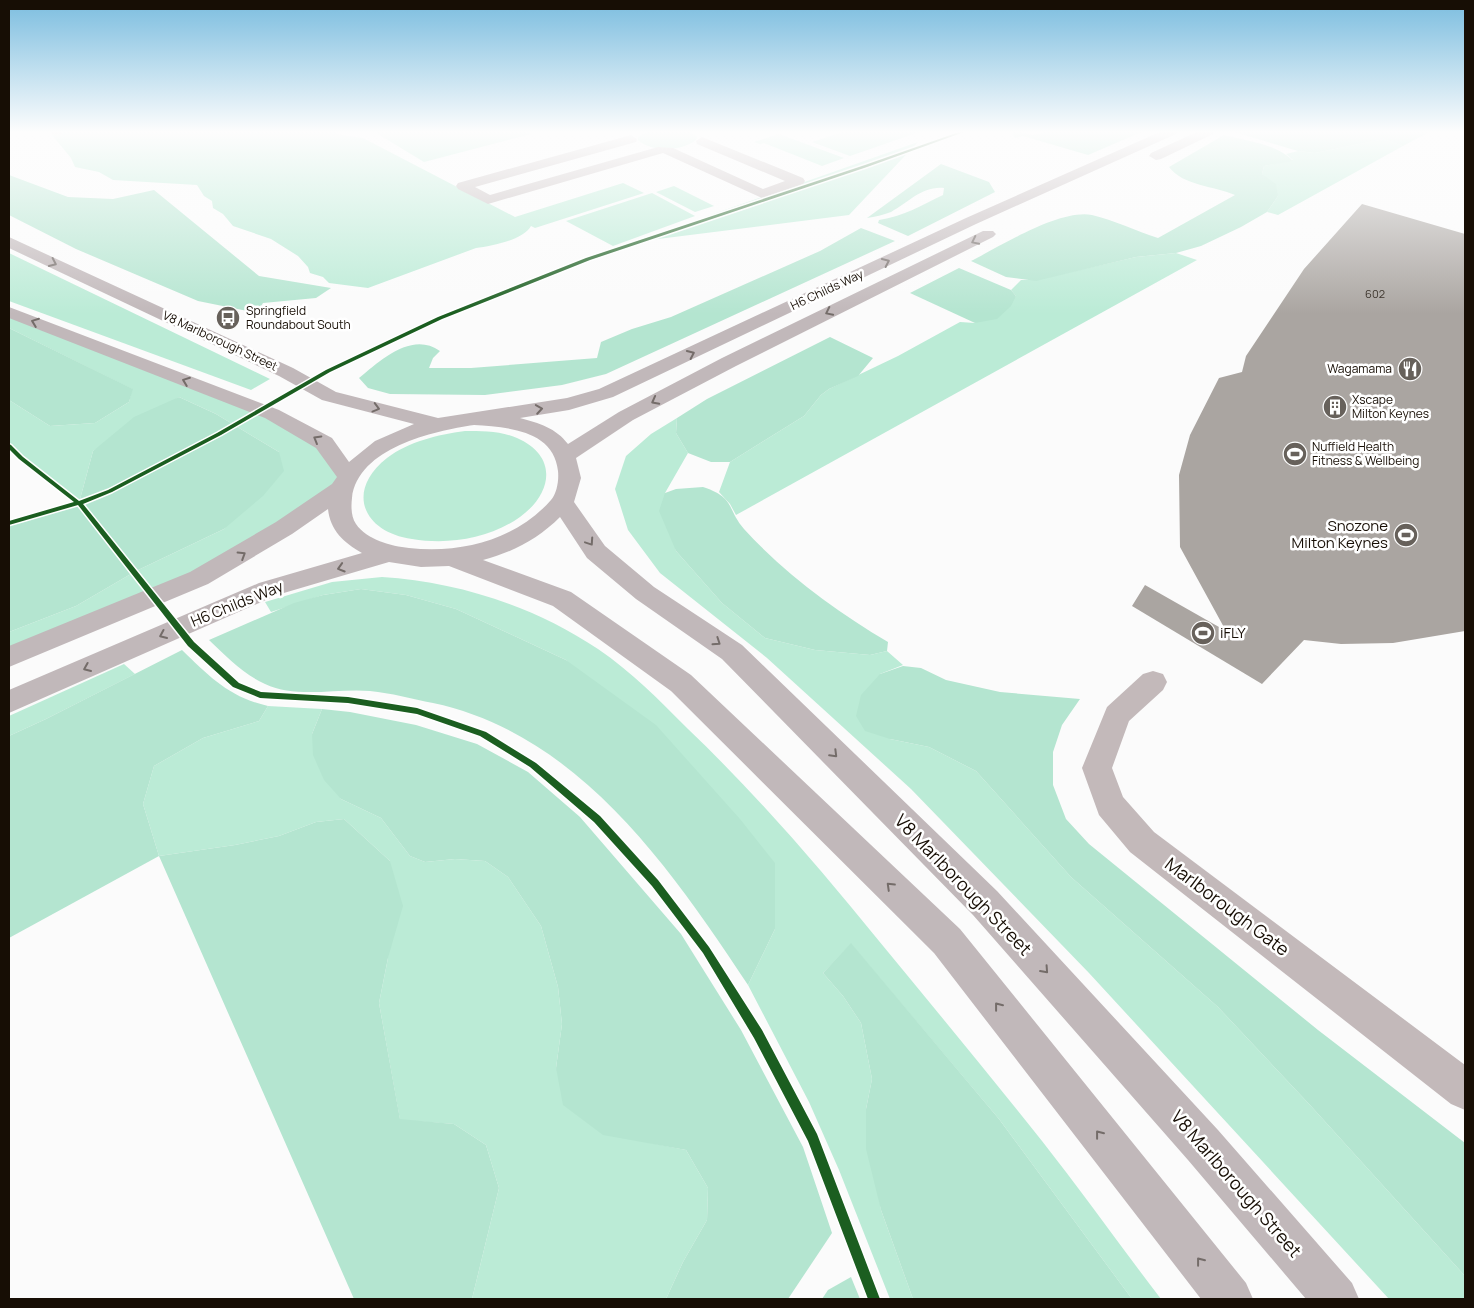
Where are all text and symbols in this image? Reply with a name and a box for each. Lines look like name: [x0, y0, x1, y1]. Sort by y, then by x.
one-way arrow: [971, 235, 980, 245]
one-way arrow: [48, 256, 57, 267]
one-way arrow: [880, 258, 889, 268]
street label: H6 Childs Way: [788, 265, 867, 314]
house number: 602: [1365, 286, 1385, 301]
place label: Springfield Roundabout South: [246, 302, 351, 333]
bus stop icon: Springfield Roundabout South: [215, 305, 241, 331]
street label: V8 Marlborough Street: [160, 306, 281, 375]
one-way arrow: [825, 306, 834, 316]
one-way arrow: [31, 318, 40, 328]
one-way arrow: [686, 349, 695, 360]
restaurant icon: Wagamama: [1397, 356, 1423, 382]
place label: Wagamama: [1327, 360, 1392, 377]
one-way arrow: [182, 376, 191, 387]
place label: Xscape Milton Keynes: [1352, 391, 1429, 422]
building icon: Xscape Milton Keynes: [1322, 394, 1348, 420]
one-way arrow: [651, 395, 660, 405]
one-way arrow: [371, 402, 380, 413]
one-way arrow: [535, 404, 544, 414]
one-way arrow: [314, 435, 323, 445]
place label: Nuffield Health Fitness & Wellbeing: [1312, 438, 1419, 469]
sports icon: Nuffield Health Fitness & Wellbeing: [1282, 441, 1308, 467]
place label: Snozone Milton Keynes: [1292, 515, 1388, 553]
sports icon: Snozone Milton Keynes: [1393, 522, 1419, 548]
one-way arrow: [583, 537, 593, 546]
one-way arrow: [236, 551, 245, 561]
one-way arrow: [337, 562, 345, 572]
street label: H6 Childs Way: [187, 575, 286, 632]
sports icon: iFLY: [1190, 620, 1216, 646]
place label: iFLY: [1220, 622, 1246, 643]
one-way arrow: [159, 629, 168, 640]
one-way arrow: [711, 636, 721, 645]
one-way arrow: [83, 662, 92, 673]
one-way arrow: [829, 748, 838, 757]
street label: V8 Marlborough Street: [890, 809, 1037, 960]
street label: Marlborough Gate: [1161, 852, 1295, 961]
one-way arrow: [887, 882, 896, 891]
one-way arrow: [1040, 965, 1049, 974]
one-way arrow: [996, 1003, 1004, 1012]
street label: V8 Marlborough Street: [1166, 1105, 1307, 1262]
one-way arrow: [1096, 1130, 1105, 1139]
one-way arrow: [1197, 1258, 1205, 1267]

